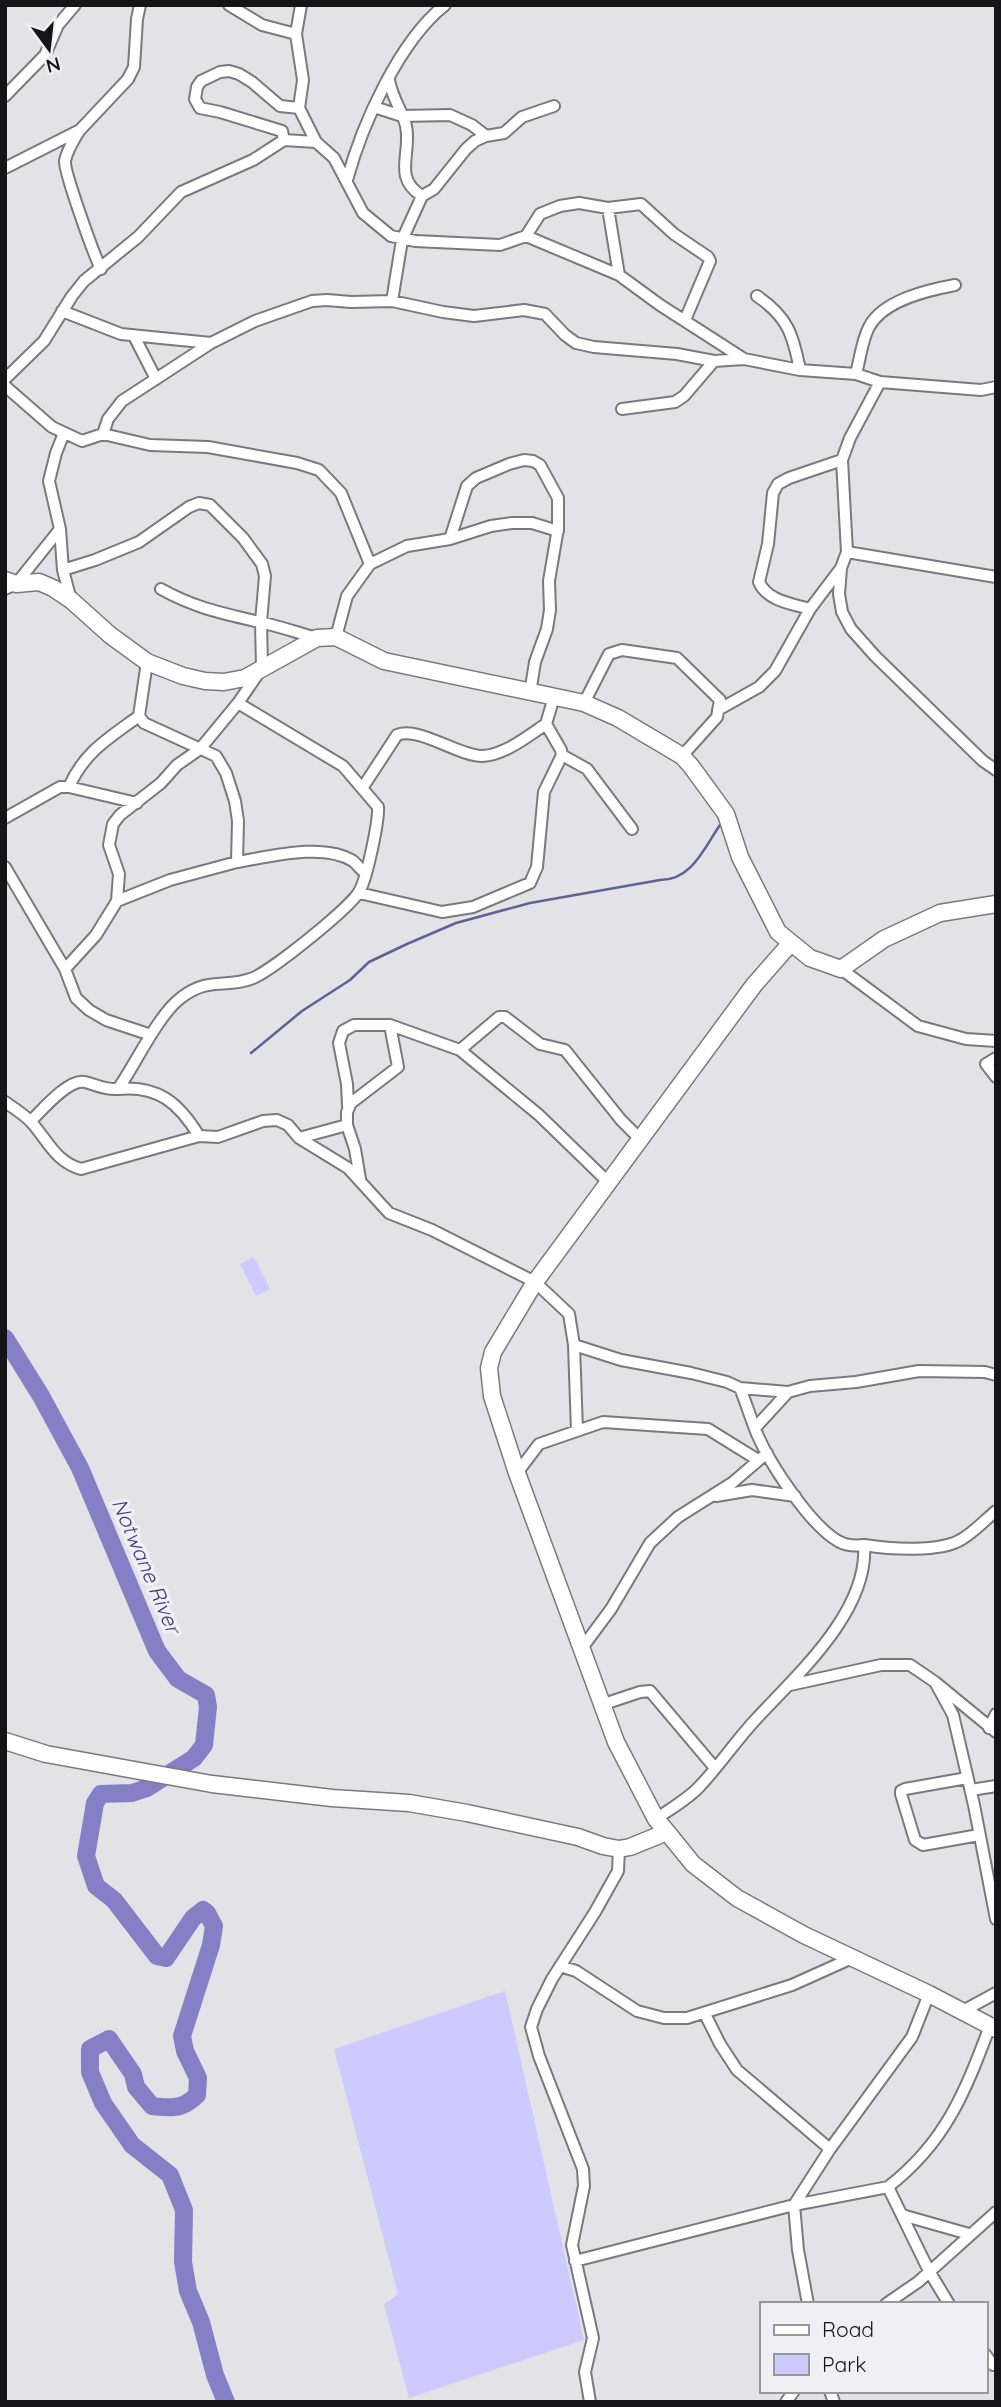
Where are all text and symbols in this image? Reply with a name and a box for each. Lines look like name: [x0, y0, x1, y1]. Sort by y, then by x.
north arrow: [14, 14, 84, 84]
text: N: [44, 52, 63, 79]
water label: Notwane River: [107, 1494, 188, 1640]
legend: [760, 2302, 987, 2393]
text: Road: [822, 2316, 874, 2342]
text: Park: [822, 2351, 866, 2377]

